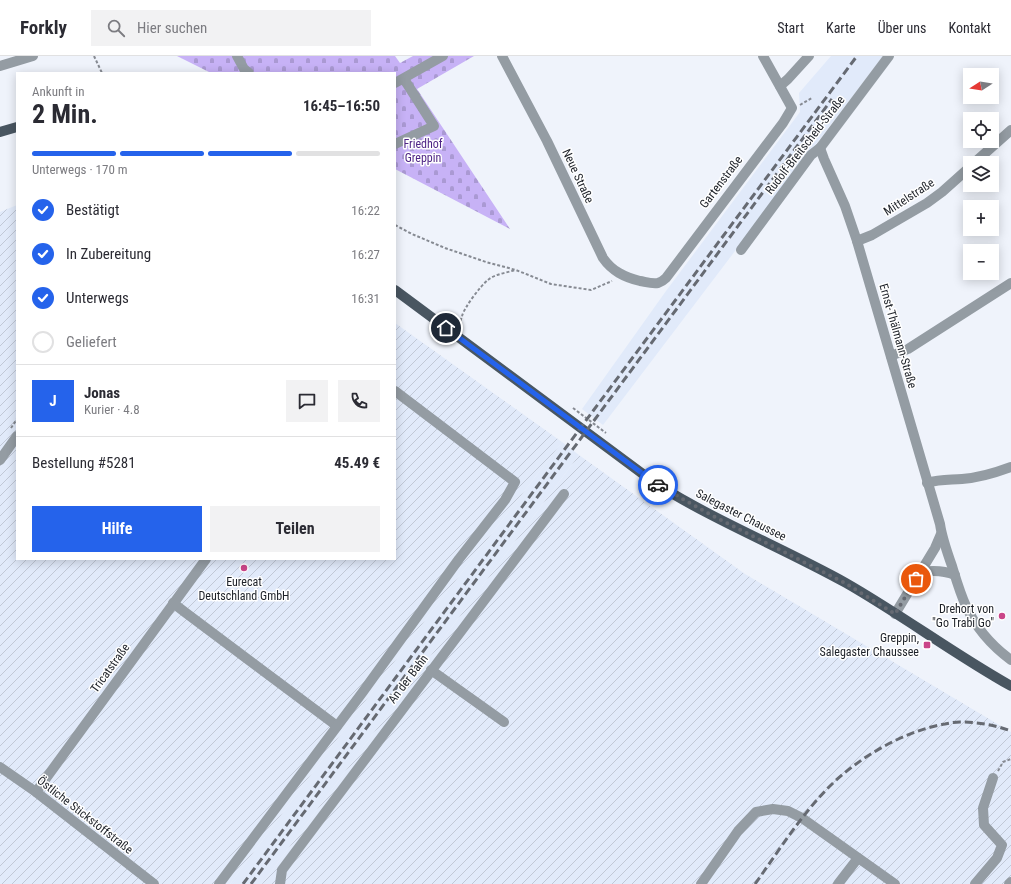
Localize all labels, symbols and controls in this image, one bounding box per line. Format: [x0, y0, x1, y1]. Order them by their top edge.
search box [91, 10, 371, 46]
text: Forkly [20, 16, 67, 39]
icon: search [105, 17, 127, 39]
text: Hier suchen [137, 19, 207, 37]
text: Start [777, 20, 804, 36]
text: Karte [826, 20, 856, 36]
text: Über uns [878, 20, 926, 36]
text: Kontakt [948, 20, 991, 36]
north arrow [963, 68, 999, 104]
map controls [963, 68, 999, 280]
text: Ankunft in [32, 84, 84, 99]
street label: Rudolf-Breitscheid-Straße [762, 93, 848, 197]
text: 16:45–16:50 [303, 97, 380, 115]
text: 2 Min. [32, 99, 98, 129]
button: locate [963, 112, 999, 148]
park label: Friedhof Greppin [403, 137, 443, 165]
street label: Neue Straße [559, 147, 597, 206]
street label: Gartenstraße [697, 153, 745, 211]
button: layers [963, 156, 999, 192]
text: Unterwegs · 170 m [32, 162, 128, 177]
street label: Mittelstraße [881, 175, 937, 218]
icon: check [32, 199, 54, 221]
button: + [963, 200, 999, 236]
text: Bestätigt [66, 201, 119, 219]
text: 16:22 [351, 203, 380, 218]
icon: check [32, 243, 54, 265]
button: − [963, 244, 999, 280]
text: In Zubereitung [66, 245, 151, 263]
text: 16:27 [351, 247, 380, 262]
street label: Ernst-Thälmann-Straße [876, 282, 920, 390]
icon: check [32, 287, 54, 309]
text: Unterwegs [66, 289, 129, 307]
text: 16:31 [351, 291, 380, 306]
pin [429, 311, 463, 345]
icon: home [435, 317, 457, 339]
text: Geliefert [66, 333, 117, 351]
button: chat [286, 380, 328, 422]
button: phone [338, 380, 380, 422]
text: Jonas [84, 384, 120, 402]
text: J [49, 392, 57, 410]
text: Kurier · 4.8 [84, 402, 140, 417]
text: Bestellung #5281 [32, 454, 136, 472]
text: 45.49 € [334, 454, 380, 472]
courier [638, 465, 678, 505]
icon: car [647, 474, 669, 496]
street label: Salegaster Chaussee [694, 486, 789, 544]
button: Hilfe [32, 506, 202, 552]
button: Teilen [210, 506, 380, 552]
pin [899, 562, 933, 596]
marker: Eurecat Deutschland GmbH [239, 563, 249, 573]
icon: bag [905, 568, 927, 590]
place label: Eurecat Deutschland GmbH [198, 575, 290, 603]
place label: Drehort von "Go Trabi Go" [932, 602, 994, 630]
marker: Drehort von "Go Trabi Go" [997, 611, 1007, 621]
place label: Greppin, Salegaster Chaussee [820, 631, 919, 659]
street label: Tricatstraße [88, 640, 133, 695]
marker: Greppin, Salegaster Chaussee [922, 640, 932, 650]
street label: An der Bahn [385, 652, 431, 706]
street label: Östliche Stickstoffstraße [34, 773, 137, 857]

